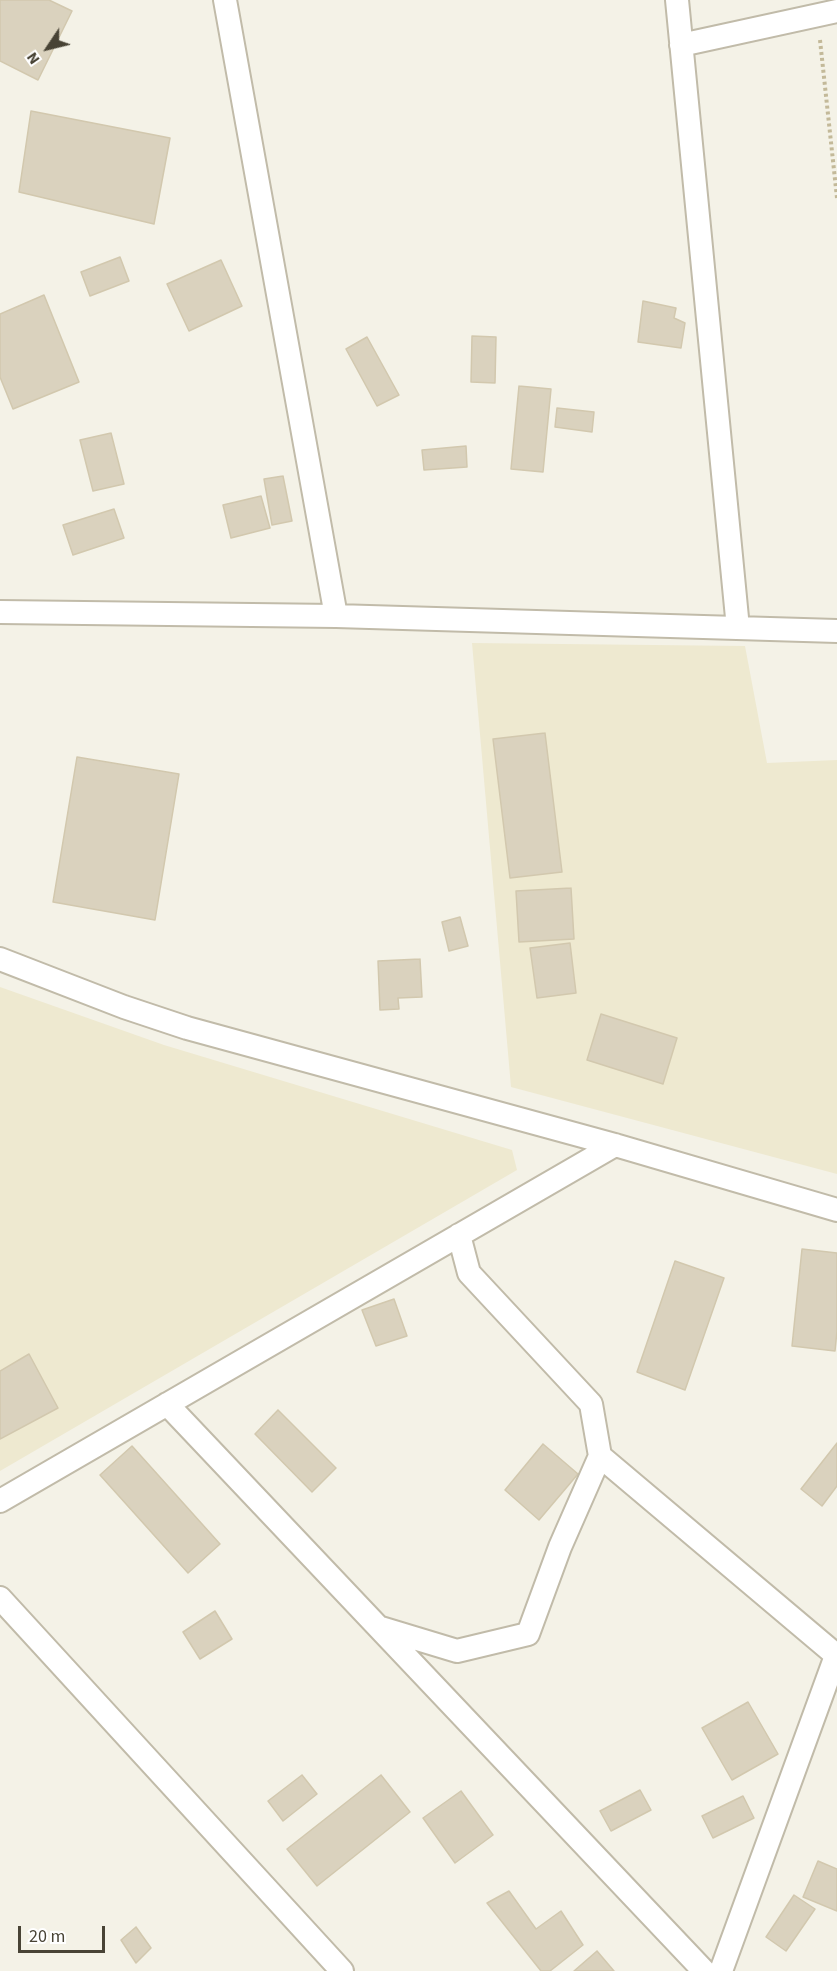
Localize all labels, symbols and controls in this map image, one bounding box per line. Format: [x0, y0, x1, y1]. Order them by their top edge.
north arrow [18, 18, 78, 78]
text: N [21, 48, 45, 69]
scale bar [21, 1914, 108, 1952]
text: 20 m [29, 1924, 65, 1949]

